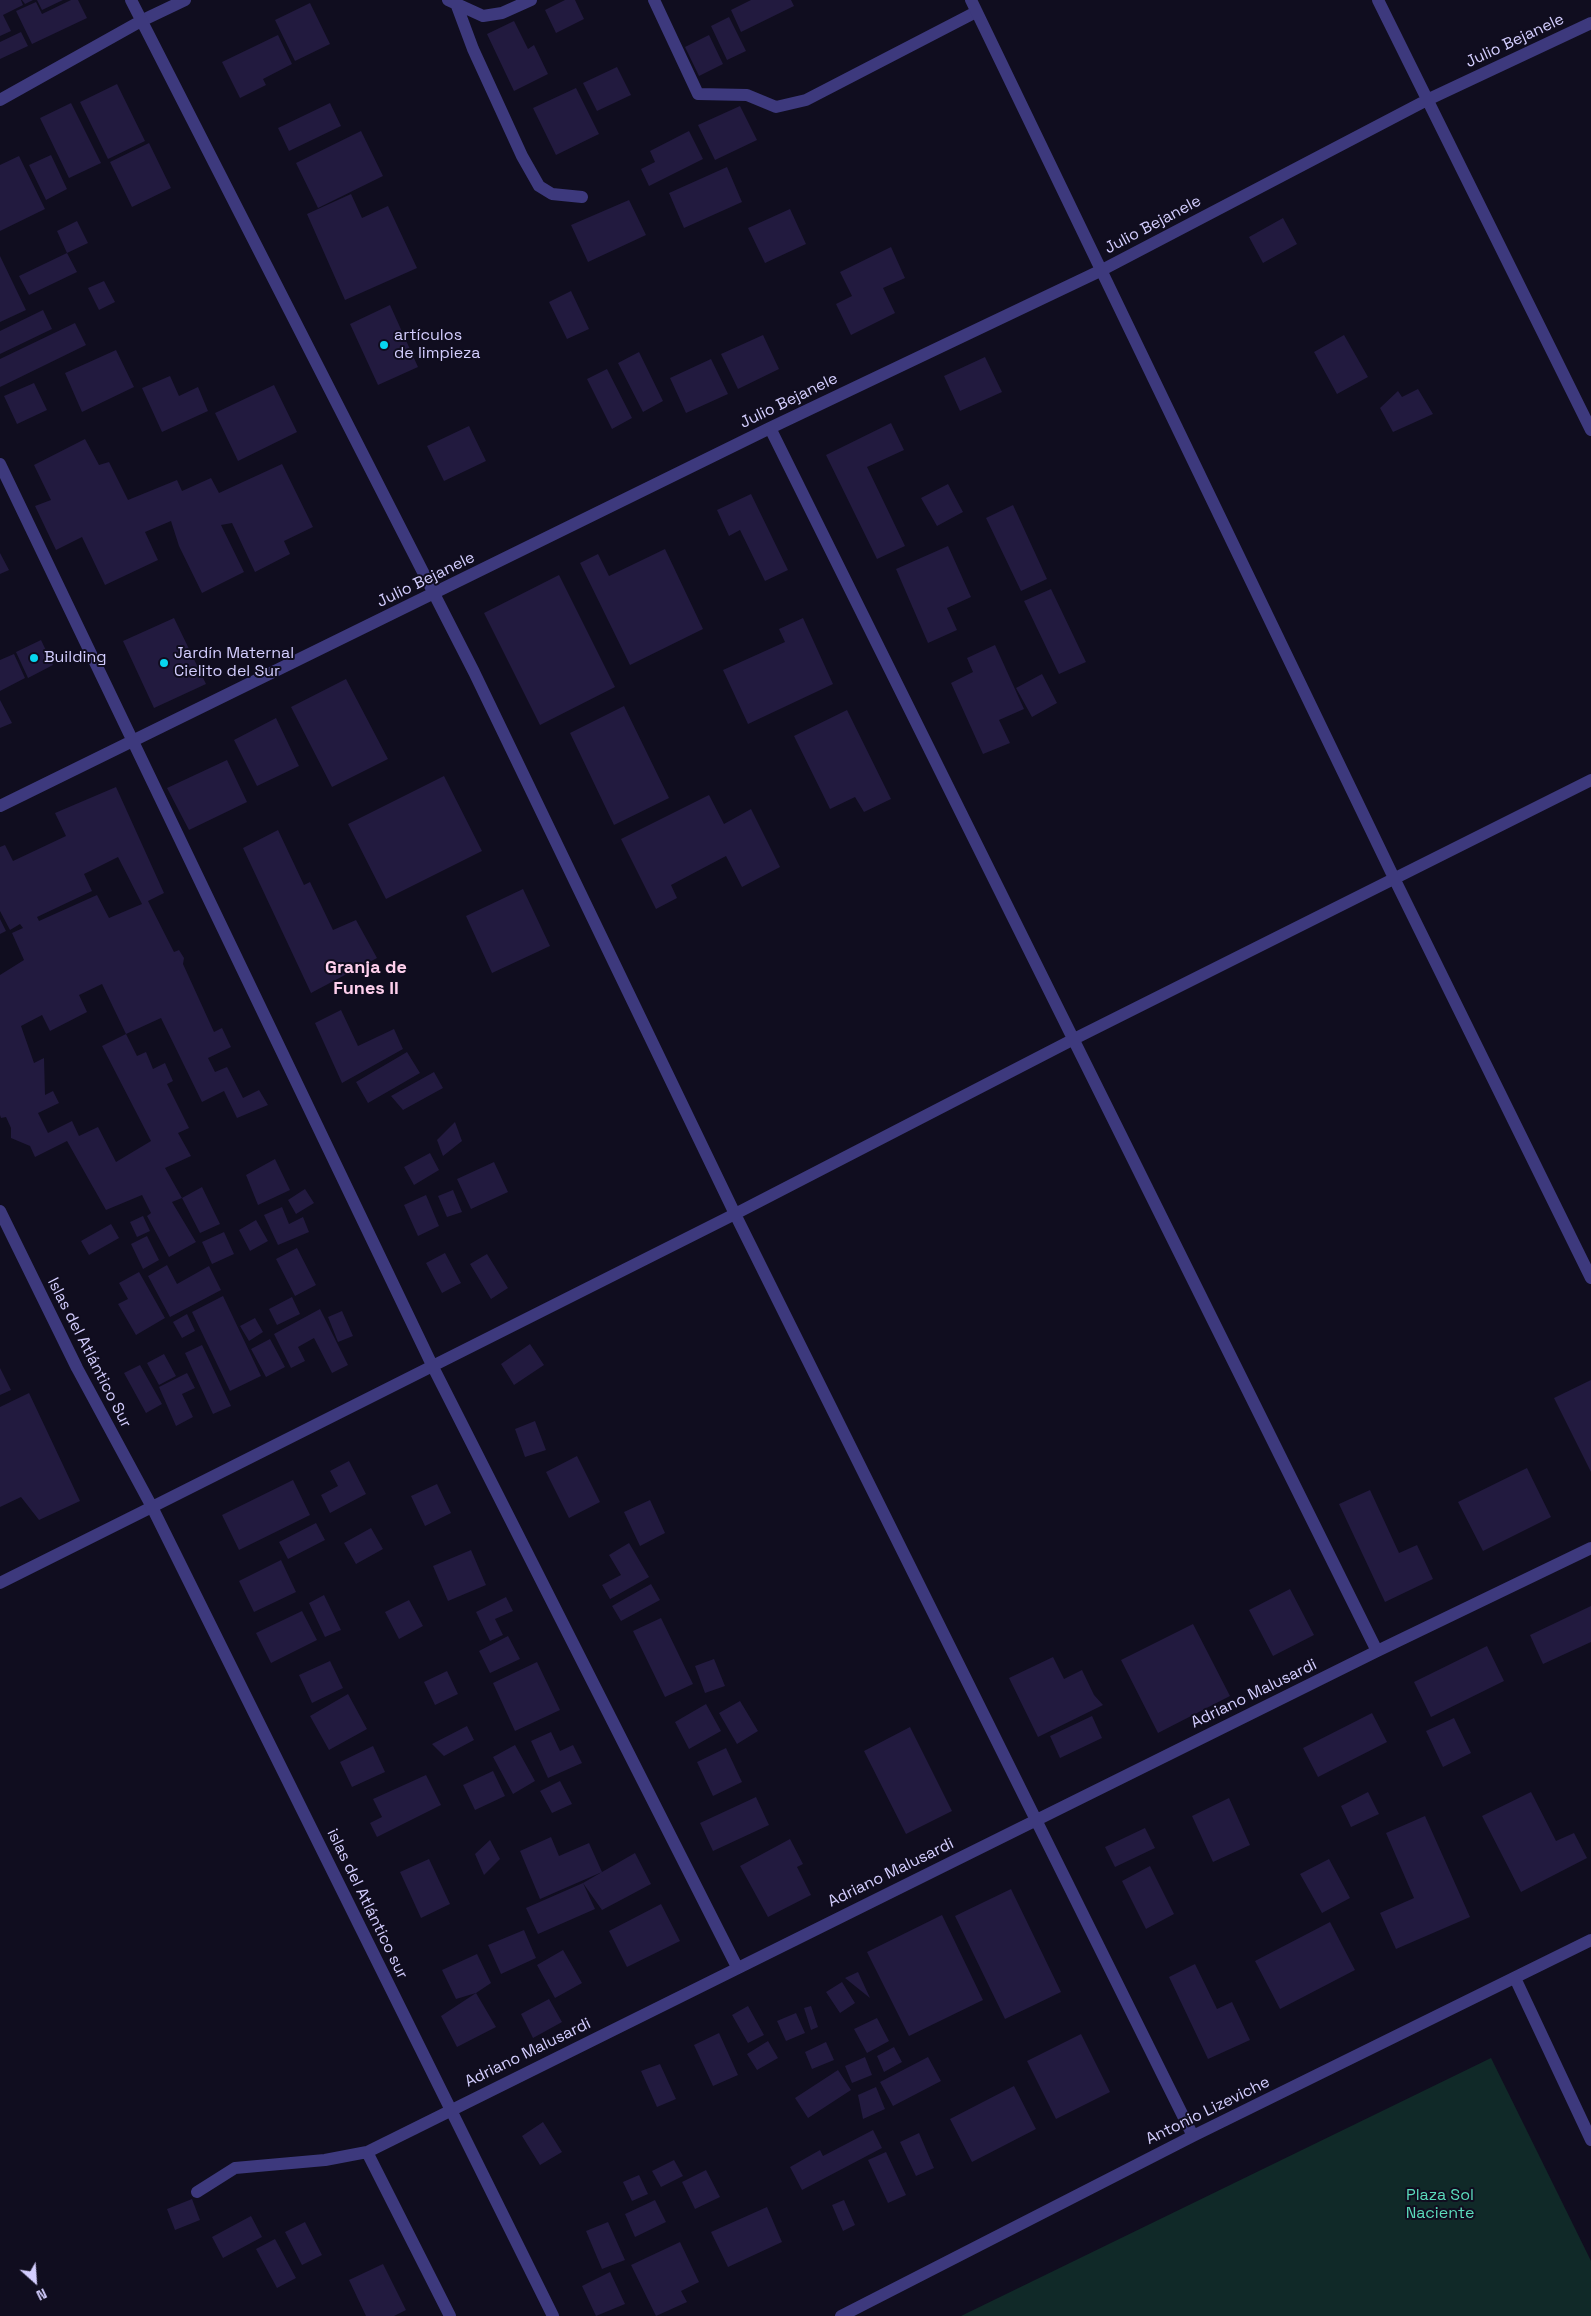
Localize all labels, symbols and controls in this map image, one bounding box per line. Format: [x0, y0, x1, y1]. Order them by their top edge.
street label: Julio Bejanele [1463, 10, 1567, 72]
street label: Julio Bejanele [1101, 192, 1205, 258]
place label: artículos de limpieza [394, 326, 480, 364]
marker: artículos de limpieza [378, 339, 390, 351]
street label: Julio Bejanele [737, 369, 841, 433]
street label: Julio Bejanele [374, 548, 478, 612]
place label: Jardín Maternal Cielito del Sur [174, 644, 294, 682]
place label: Building [44, 648, 107, 668]
marker: Building [28, 652, 40, 664]
marker: Jardín Maternal Cielito del Sur [158, 657, 170, 669]
district label: Granja de Funes II [325, 957, 407, 1000]
street label: Islas del Atlántico Sur [43, 1275, 135, 1431]
street label: Adriano Malusardi [1188, 1655, 1320, 1733]
street label: islas del Atlántico sur [322, 1826, 412, 1982]
street label: Adriano Malusardi [825, 1834, 957, 1912]
street label: Adriano Malusardi [462, 2014, 594, 2092]
street label: Antonio Lizeviche [1143, 2073, 1273, 2149]
park label: Plaza Sol Naciente [1406, 2186, 1474, 2224]
north arrow [10, 2256, 60, 2306]
text: N [33, 2284, 50, 2305]

